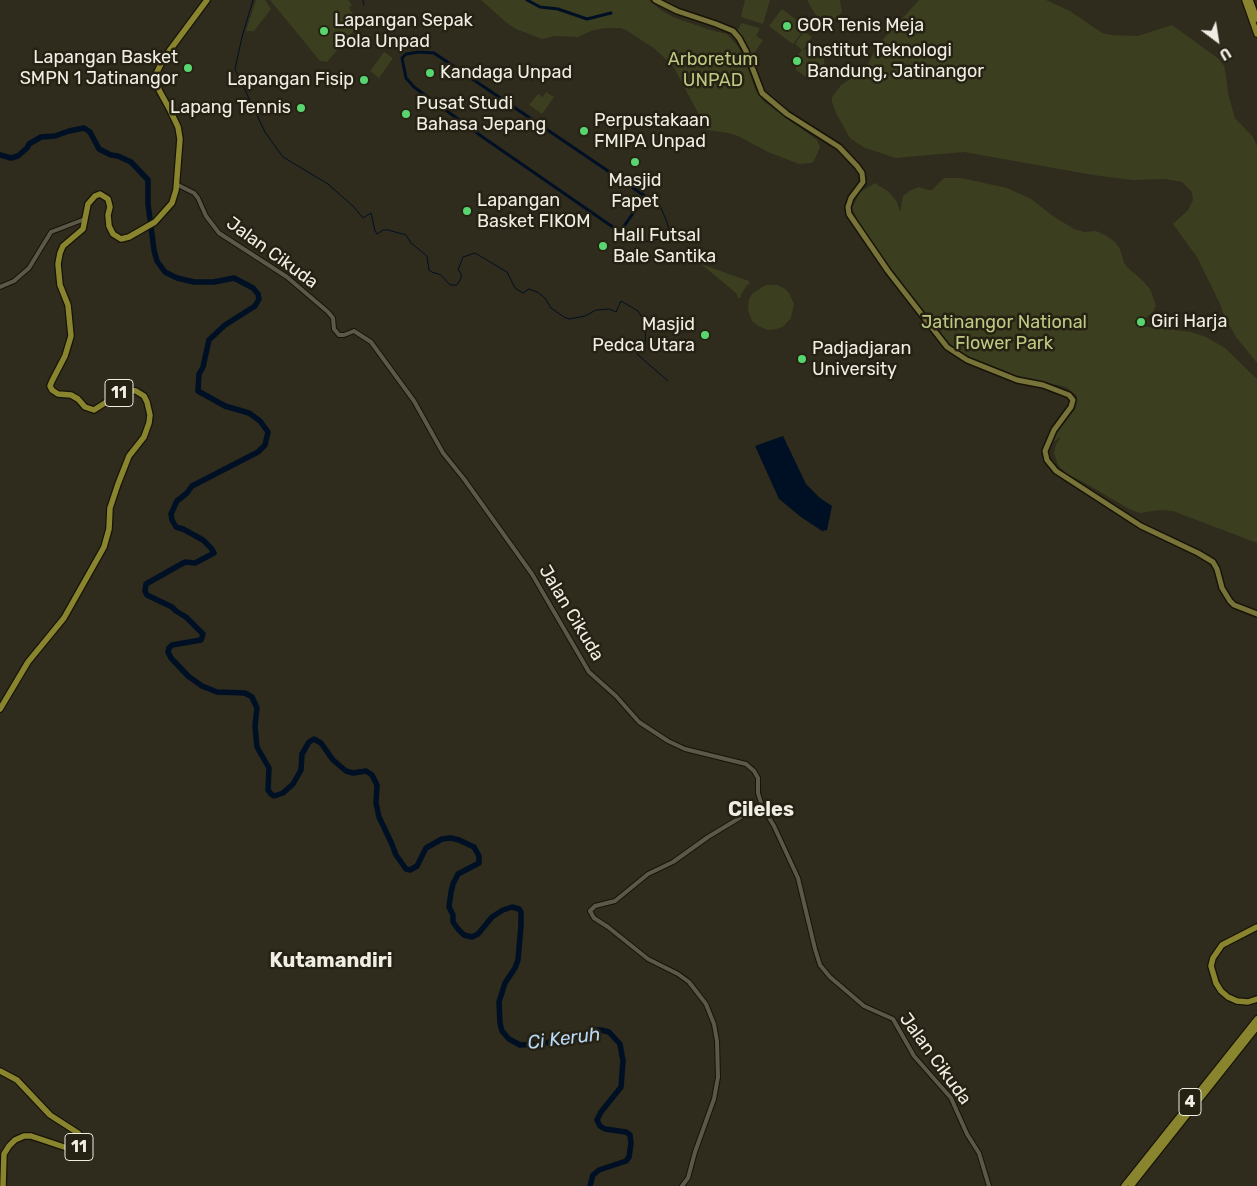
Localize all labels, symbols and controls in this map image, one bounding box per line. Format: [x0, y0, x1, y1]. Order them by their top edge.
place label: Lapangan Sepak Bola Unpad [334, 10, 473, 52]
place label: GOR Tenis Meja [797, 15, 924, 37]
north arrow [1192, 15, 1242, 65]
marker: GOR Tenis Meja [781, 20, 793, 32]
marker: Lapangan Sepak Bola Unpad [318, 25, 330, 37]
place label: Institut Teknologi Bandung, Jatinangor [807, 40, 984, 82]
text: U [1216, 43, 1234, 63]
place label: Lapangan Basket SMPN 1 Jatinangor [20, 47, 178, 90]
park label: Arboretum UNPAD [668, 49, 758, 92]
marker: Institut Teknologi Bandung, Jatinangor [791, 55, 803, 67]
marker: Lapangan Basket SMPN 1 Jatinangor [182, 62, 194, 74]
place label: Kandaga Unpad [440, 62, 572, 84]
marker: Kandaga Unpad [424, 67, 436, 79]
place label: Lapangan Fisip [227, 69, 354, 91]
marker: Lapangan Fisip [358, 74, 370, 86]
place label: Pusat Studi Bahasa Jepang [416, 93, 546, 136]
place label: Lapang Tennis [170, 97, 291, 119]
marker: Lapang Tennis [295, 102, 307, 114]
marker: Pusat Studi Bahasa Jepang [400, 108, 412, 120]
place label: Perpustakaan FMIPA Unpad [594, 110, 710, 152]
marker: Perpustakaan FMIPA Unpad [578, 125, 590, 137]
marker: Masjid Fapet [629, 156, 641, 168]
place label: Masjid Fapet [608, 170, 662, 212]
place label: Lapangan Basket FIKOM [477, 190, 591, 232]
marker: Lapangan Basket FIKOM [461, 205, 473, 217]
street label: Jalan Cikuda [222, 213, 322, 293]
place label: Hall Futsal Bale Santika [613, 225, 716, 268]
marker: Hall Futsal Bale Santika [597, 240, 609, 252]
place label: Giri Harja [1151, 311, 1227, 333]
park label: Jatinangor National Flower Park [921, 312, 1087, 354]
place label: Masjid Pedca Utara [592, 314, 695, 356]
marker: Giri Harja [1135, 316, 1147, 328]
marker: Masjid Pedca Utara [699, 329, 711, 341]
place label: Padjadjaran University [812, 338, 911, 380]
marker: Padjadjaran University [796, 353, 808, 365]
road number: 11 [105, 379, 133, 406]
street label: Jalan Cikuda [534, 561, 608, 665]
district label: Cileles [728, 798, 794, 822]
district label: Kutamandiri [270, 949, 392, 973]
street label: Jalan Cikuda [895, 1009, 975, 1109]
water label: Ci Keruh [526, 1023, 602, 1055]
road number: 4 [1179, 1088, 1201, 1116]
road number: 11 [65, 1134, 93, 1160]

